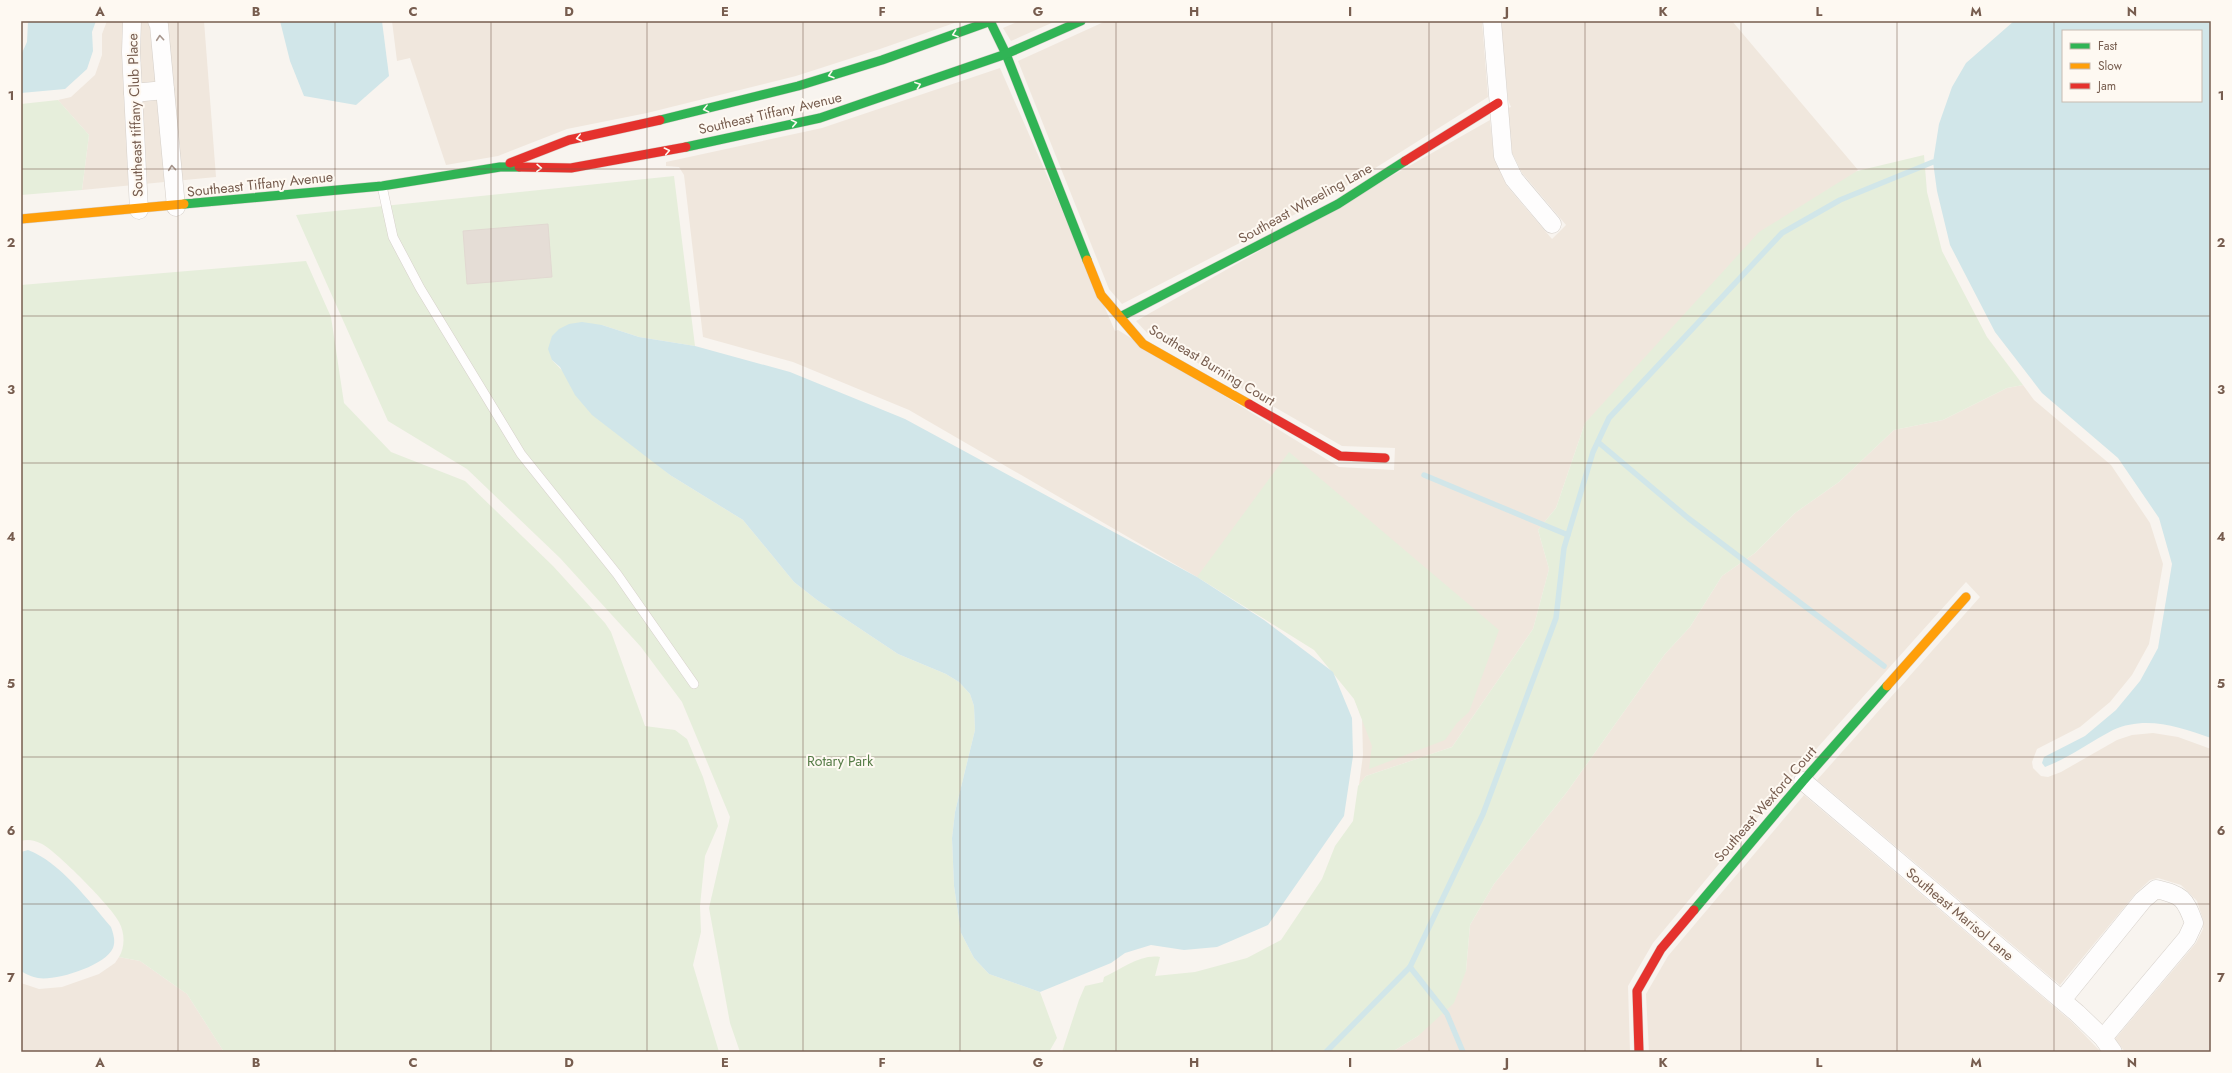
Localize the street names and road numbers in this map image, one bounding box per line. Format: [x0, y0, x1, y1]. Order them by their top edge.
street label: Southeast tiffany Club Place [122, 33, 148, 197]
street label: Southeast Tiffany Avenue [696, 87, 844, 139]
street label: Southeast Wheeling Lane [1234, 158, 1376, 248]
street label: Southeast Tiffany Avenue [186, 166, 334, 202]
street label: Southeast Burning Court [1145, 319, 1279, 411]
street label: Southeast Wexford Court [1709, 741, 1821, 866]
street label: Southeast Marisol Lane [1902, 863, 2018, 965]

